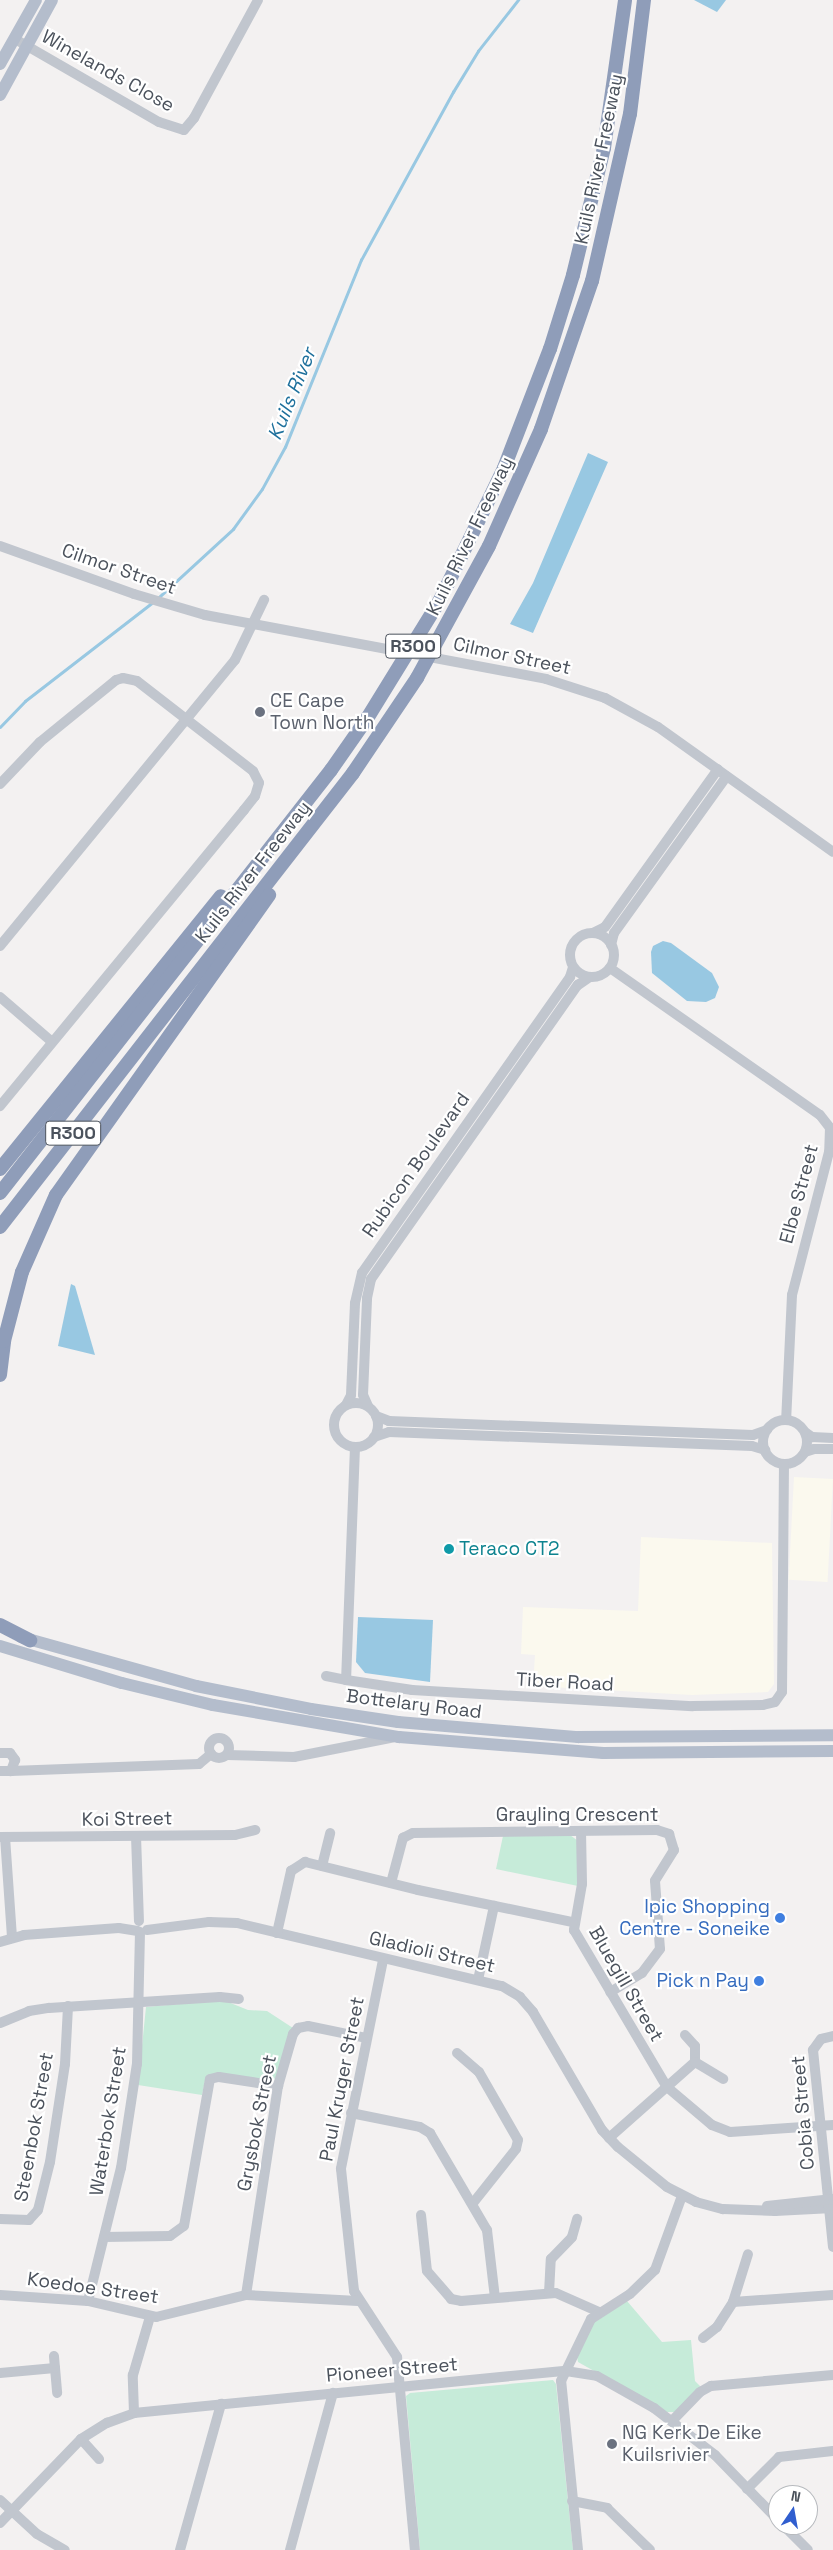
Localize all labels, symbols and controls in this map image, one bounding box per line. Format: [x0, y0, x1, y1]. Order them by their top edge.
street label: Winelands Close [38, 25, 178, 117]
street label: Kuils River Freeway [570, 72, 628, 246]
water label: Kuils River [263, 345, 321, 443]
street label: Kuils River Freeway [422, 453, 518, 619]
street label: Cilmor Street [59, 539, 179, 599]
road number: R300 [384, 630, 442, 661]
street label: Cilmor Street [451, 632, 573, 680]
place label: CE Cape Town North [270, 690, 374, 734]
marker: CE Cape Town North [254, 706, 266, 718]
street label: Kuils River Freeway [191, 797, 315, 947]
street label: Rubicon Boulevard [357, 1088, 475, 1242]
road number: R300 [44, 1118, 102, 1148]
street label: Elbe Street [775, 1142, 823, 1246]
place label: Teraco CT2 [459, 1538, 560, 1560]
marker: Teraco CT2 [443, 1543, 455, 1555]
street label: Tiber Road [516, 1668, 614, 1696]
street label: Bottelary Road [345, 1684, 483, 1724]
street label: Grayling Crescent [496, 1804, 658, 1826]
street label: Koi Street [82, 1807, 172, 1831]
place label: Ipic Shopping Centre - Soneike [618, 1896, 770, 1940]
marker: Ipic Shopping Centre - Soneike [774, 1912, 786, 1924]
street label: Bluegill Street [584, 1922, 668, 2046]
street label: Gladioli Street [367, 1926, 497, 1978]
place label: Pick n Pay [656, 1970, 749, 1992]
marker: Pick n Pay [753, 1975, 765, 1987]
street label: Paul Kruger Street [315, 1995, 369, 2163]
street label: Waterbok Street [85, 2045, 131, 2197]
street label: Steenbok Street [10, 2050, 58, 2204]
street label: Grysbok Street [233, 2053, 281, 2193]
street label: Cobia Street [787, 2055, 819, 2171]
street label: Koedoe Street [26, 2267, 160, 2309]
street label: Pioneer Street [325, 2353, 459, 2387]
place label: NG Kerk De Eike Kuilsrivier [622, 2422, 762, 2466]
marker: NG Kerk De Eike Kuilsrivier [606, 2438, 618, 2450]
north arrow [768, 2485, 818, 2535]
text: N [789, 2487, 802, 2506]

